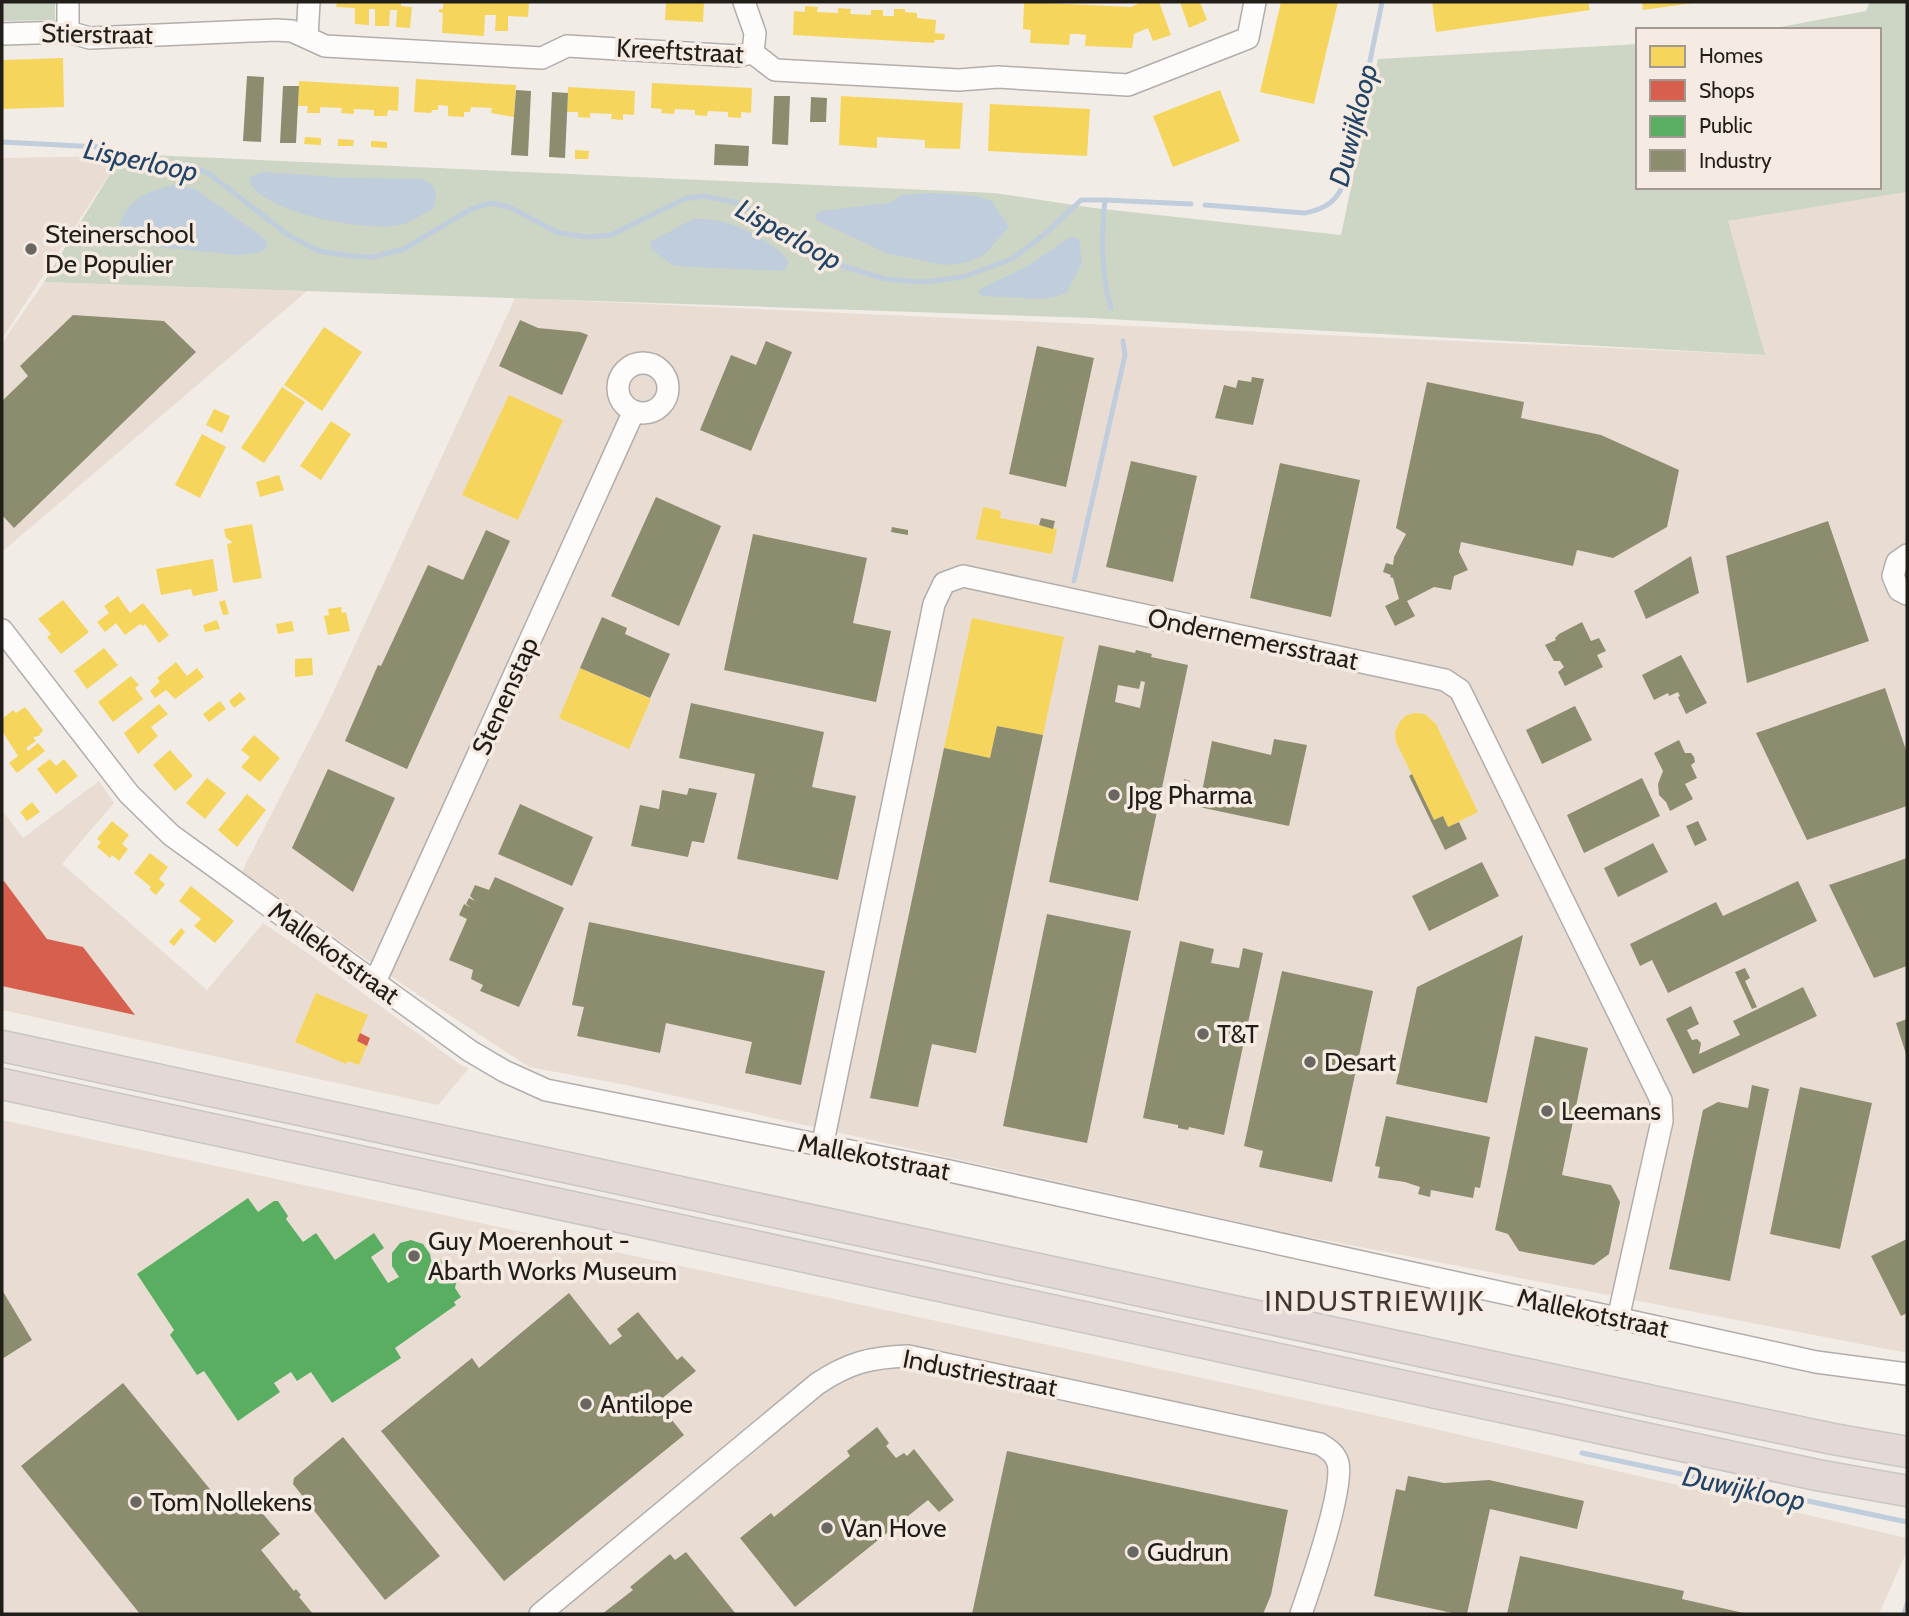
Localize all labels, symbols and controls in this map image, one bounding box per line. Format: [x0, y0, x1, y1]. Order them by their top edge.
street label: Stierstraat [41, 17, 153, 51]
legend [1636, 28, 1881, 189]
street label: Kreeftstraat [615, 32, 745, 70]
text: Homes [1699, 43, 1763, 68]
water label: Duwijkloop [1321, 60, 1385, 190]
text: Shops [1699, 78, 1755, 103]
text: Public [1699, 113, 1753, 138]
water label: Lisperloop [81, 131, 201, 189]
text: Industry [1699, 148, 1772, 173]
water label: Lisperloop [730, 191, 848, 277]
place label: Steinerschool De Populier [45, 218, 195, 280]
marker: Steinerschool De Populier [23, 241, 39, 257]
street label: Ondernemersstraat [1145, 601, 1361, 677]
street label: Stenenstap [465, 632, 545, 760]
place label: Jpg Pharma [1127, 779, 1253, 811]
marker: Jpg Pharma [1106, 787, 1122, 803]
street label: Mallekotstraat [262, 895, 406, 1011]
place label: T&T [1217, 1018, 1259, 1050]
marker: T&T [1195, 1026, 1211, 1042]
place label: Desart [1324, 1046, 1397, 1078]
marker: Desart [1302, 1054, 1318, 1070]
place label: Leemans [1561, 1095, 1661, 1127]
marker: Leemans [1539, 1103, 1555, 1119]
street label: Mallekotstraat [795, 1127, 953, 1187]
place label: Guy Moerenhout - Abarth Works Museum [428, 1225, 677, 1287]
marker: Guy Moerenhout - Abarth Works Museum [406, 1248, 422, 1264]
street label: Mallekotstraat [1514, 1281, 1672, 1345]
district label: INDUSTRIEWIJK [1265, 1284, 1485, 1318]
street label: Industriestraat [900, 1342, 1060, 1404]
place label: Antilope [600, 1388, 693, 1420]
marker: Antilope [578, 1396, 594, 1412]
water label: Duwijkloop [1679, 1458, 1809, 1518]
place label: Tom Nollekens [150, 1486, 312, 1518]
marker: Tom Nollekens [128, 1494, 144, 1510]
place label: Van Hove [841, 1512, 947, 1544]
marker: Van Hove [819, 1520, 835, 1536]
place label: Gudrun [1147, 1536, 1229, 1568]
marker: Gudrun [1125, 1544, 1141, 1560]

